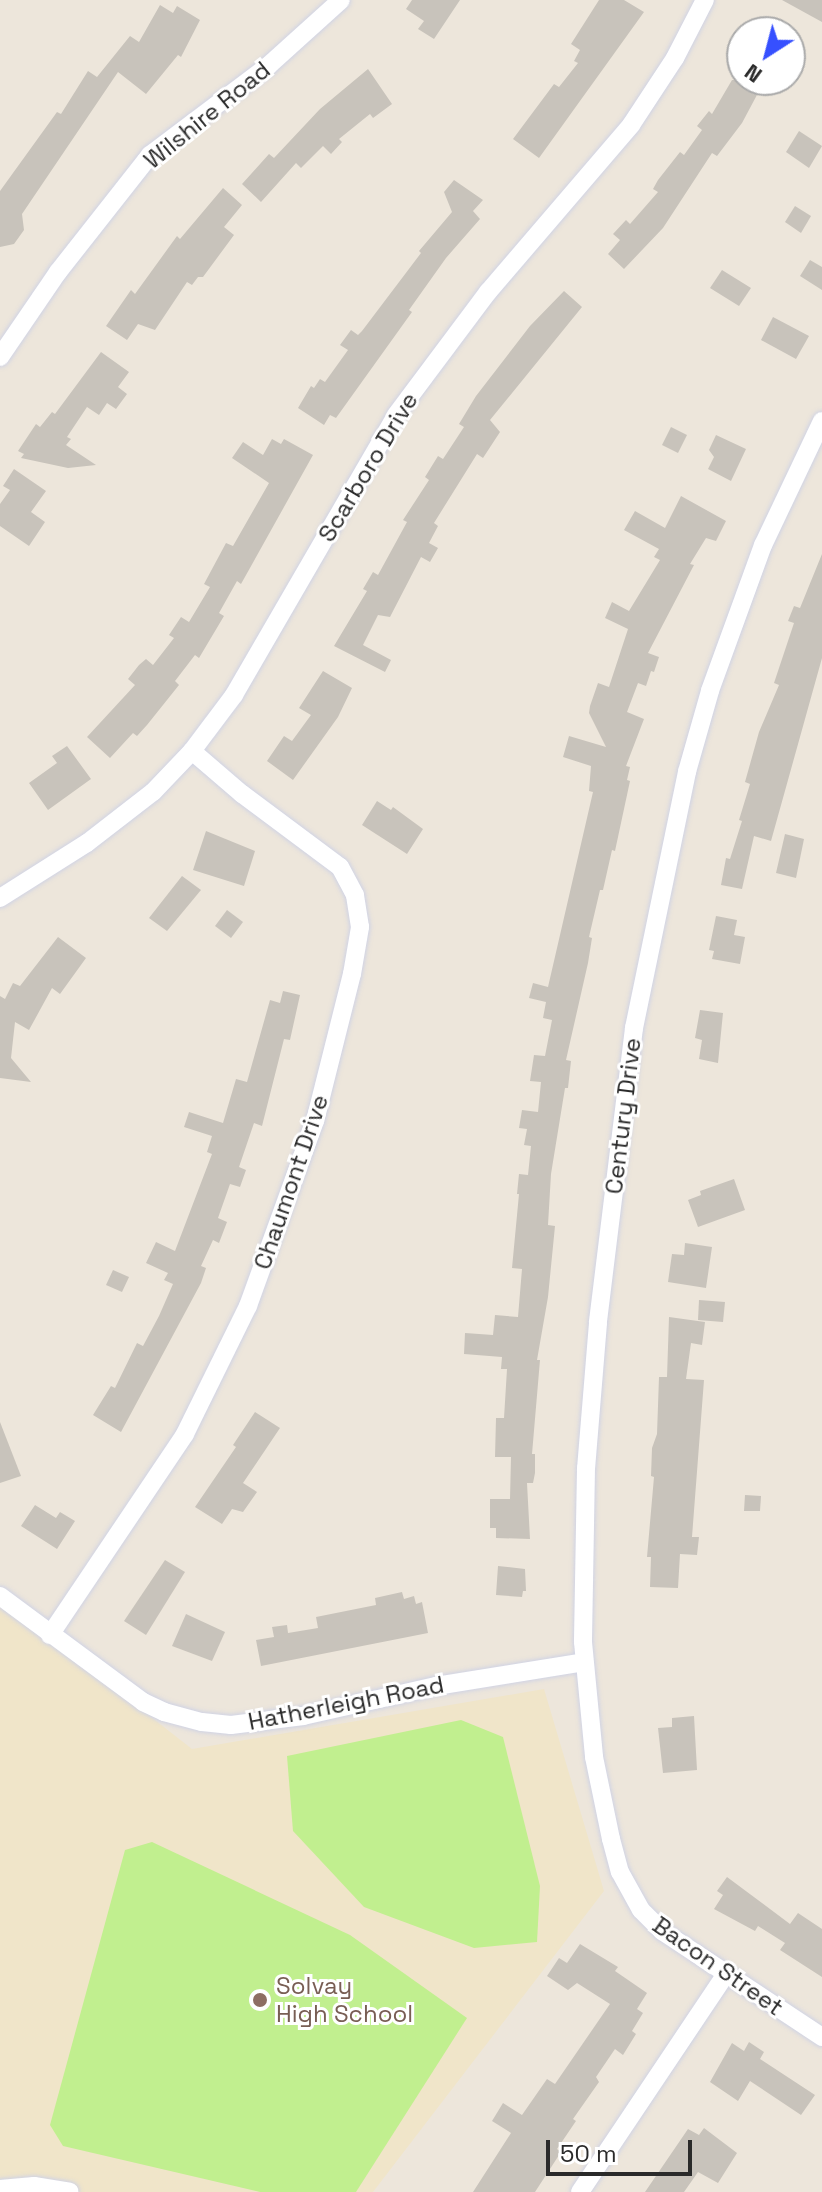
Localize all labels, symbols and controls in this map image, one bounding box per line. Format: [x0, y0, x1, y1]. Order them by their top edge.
north arrow [726, 16, 806, 96]
street label: Wilshire Road [138, 55, 276, 175]
text: N [739, 58, 767, 89]
street label: Scarboro Drive [312, 387, 424, 547]
street label: Century Drive [599, 1036, 647, 1196]
street label: Chaumont Drive [248, 1091, 334, 1273]
street label: Hatherleigh Road [246, 1670, 446, 1736]
street label: Bacon Street [647, 1910, 789, 2022]
place label: Solvay High School [276, 1972, 413, 2028]
marker: Solvay High School [251, 1991, 269, 2009]
scale bar [550, 2124, 696, 2174]
text: 50 m [560, 2138, 617, 2169]

